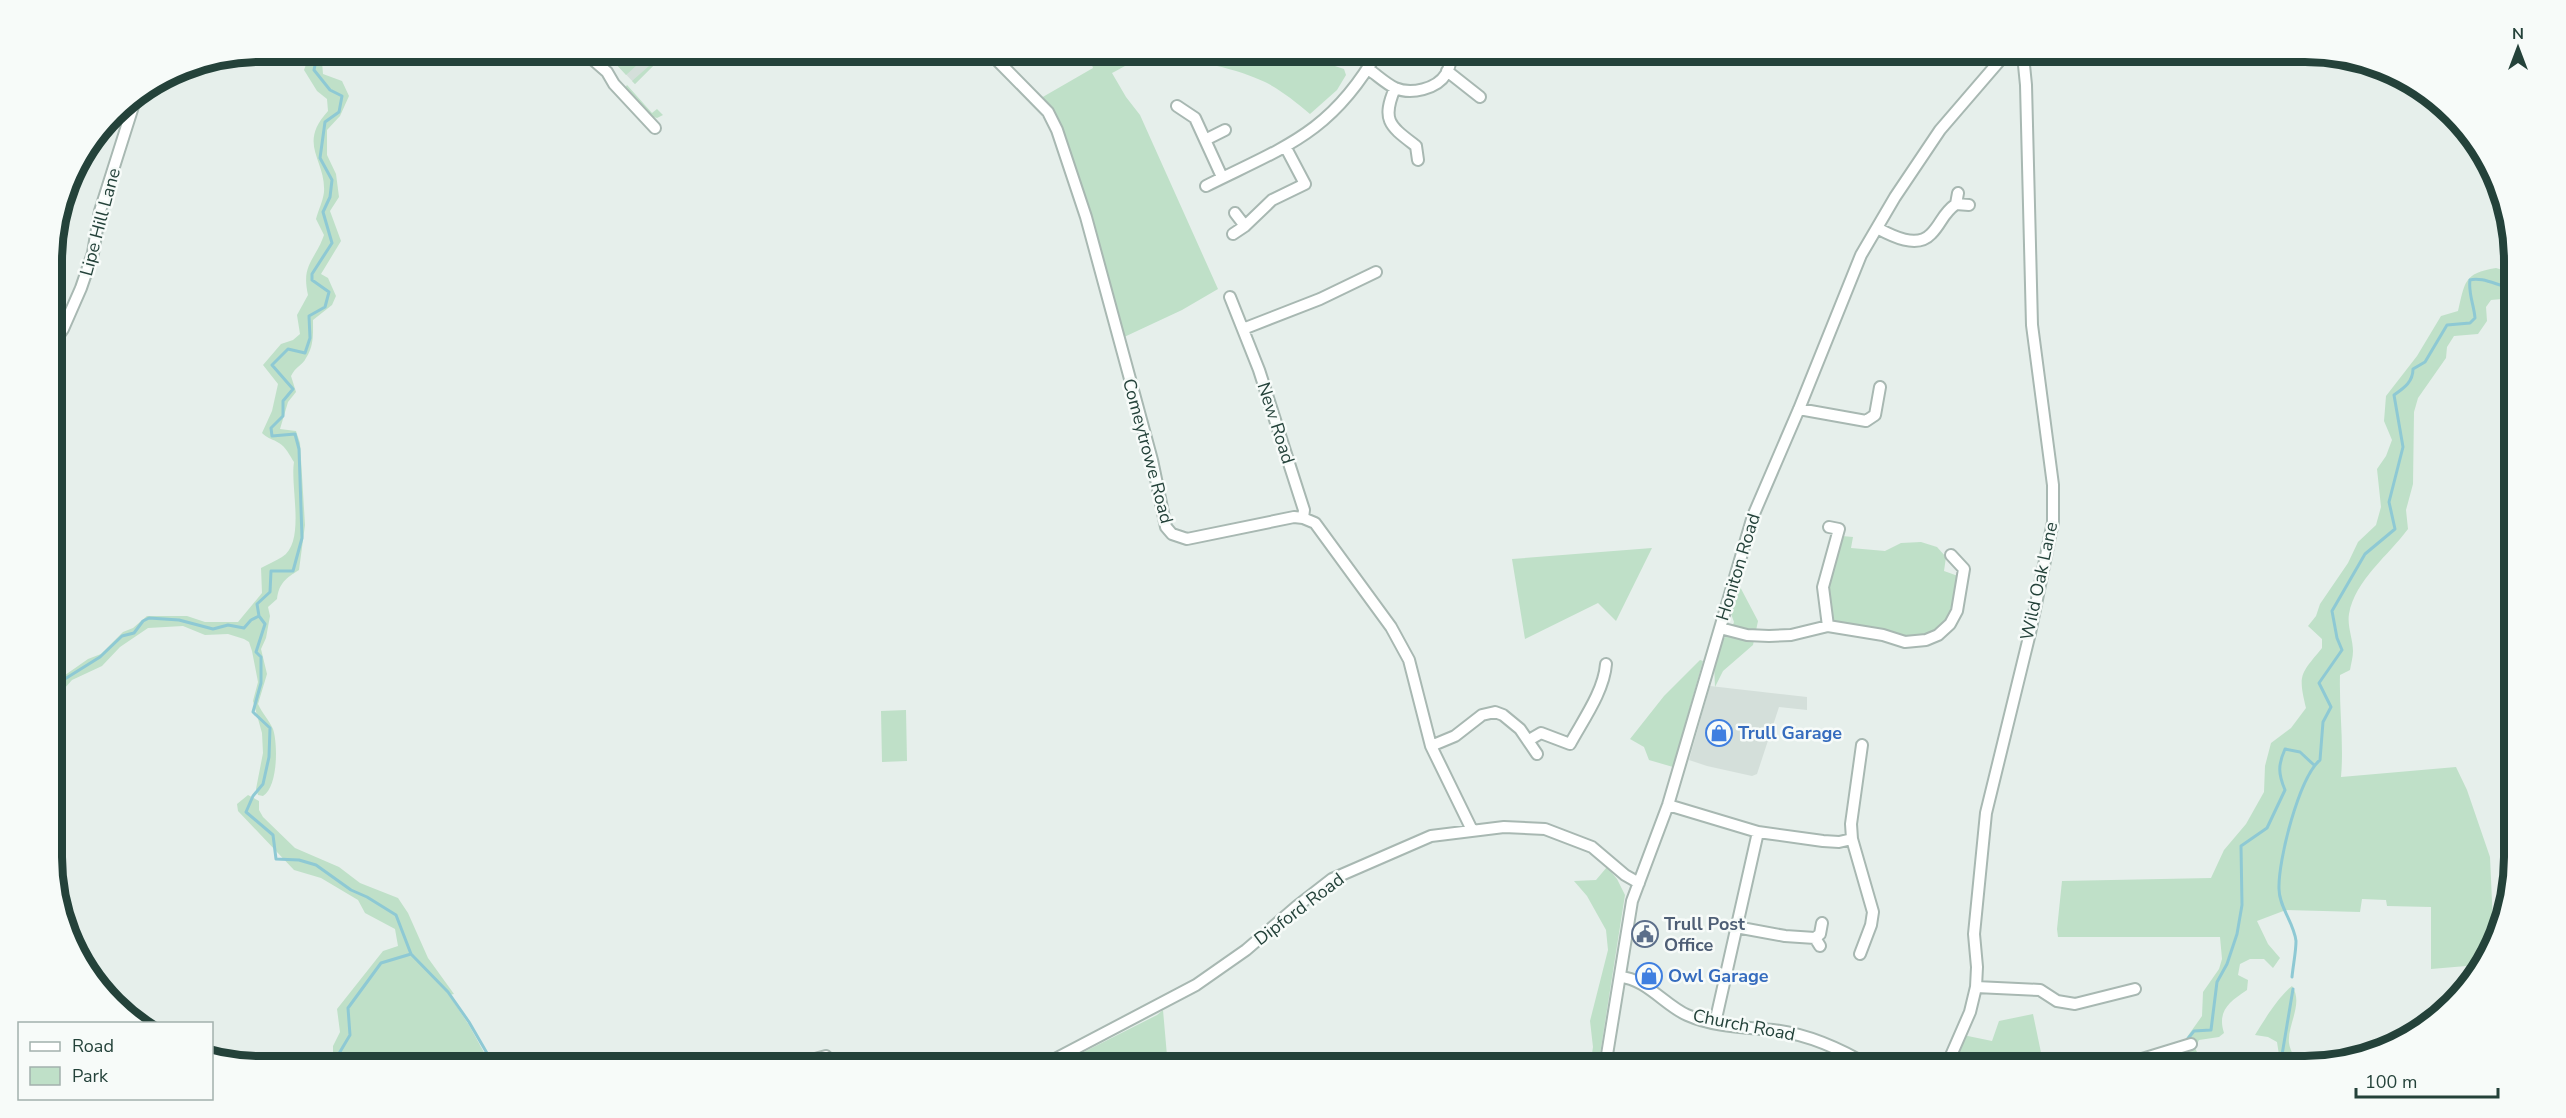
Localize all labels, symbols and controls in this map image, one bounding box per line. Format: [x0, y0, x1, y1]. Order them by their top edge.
north arrow [2488, 18, 2548, 78]
text: N [2512, 23, 2524, 45]
street label: Lipe Hill Lane [74, 165, 126, 279]
street label: Comeytrowe Road [1117, 376, 1179, 526]
street label: New Road [1252, 379, 1300, 467]
street label: Honiton Road [1710, 510, 1766, 624]
street label: Wild Oak Lane [2015, 520, 2063, 642]
shop icon: Trull Garage [1704, 718, 1734, 748]
place label: Trull Garage [1738, 721, 1842, 745]
street label: Dipford Road [1249, 867, 1349, 951]
place label: Trull Post Office [1664, 912, 1745, 957]
public building icon: Trull Post Office [1630, 919, 1660, 949]
shop icon: Owl Garage [1634, 961, 1664, 991]
place label: Owl Garage [1668, 964, 1769, 988]
street label: Church Road [1691, 1003, 1797, 1047]
legend [18, 1022, 213, 1100]
text: Road [72, 1034, 114, 1058]
scale bar [2356, 1061, 2498, 1099]
text: Park [72, 1064, 109, 1088]
text: 100 m [2365, 1070, 2417, 1094]

